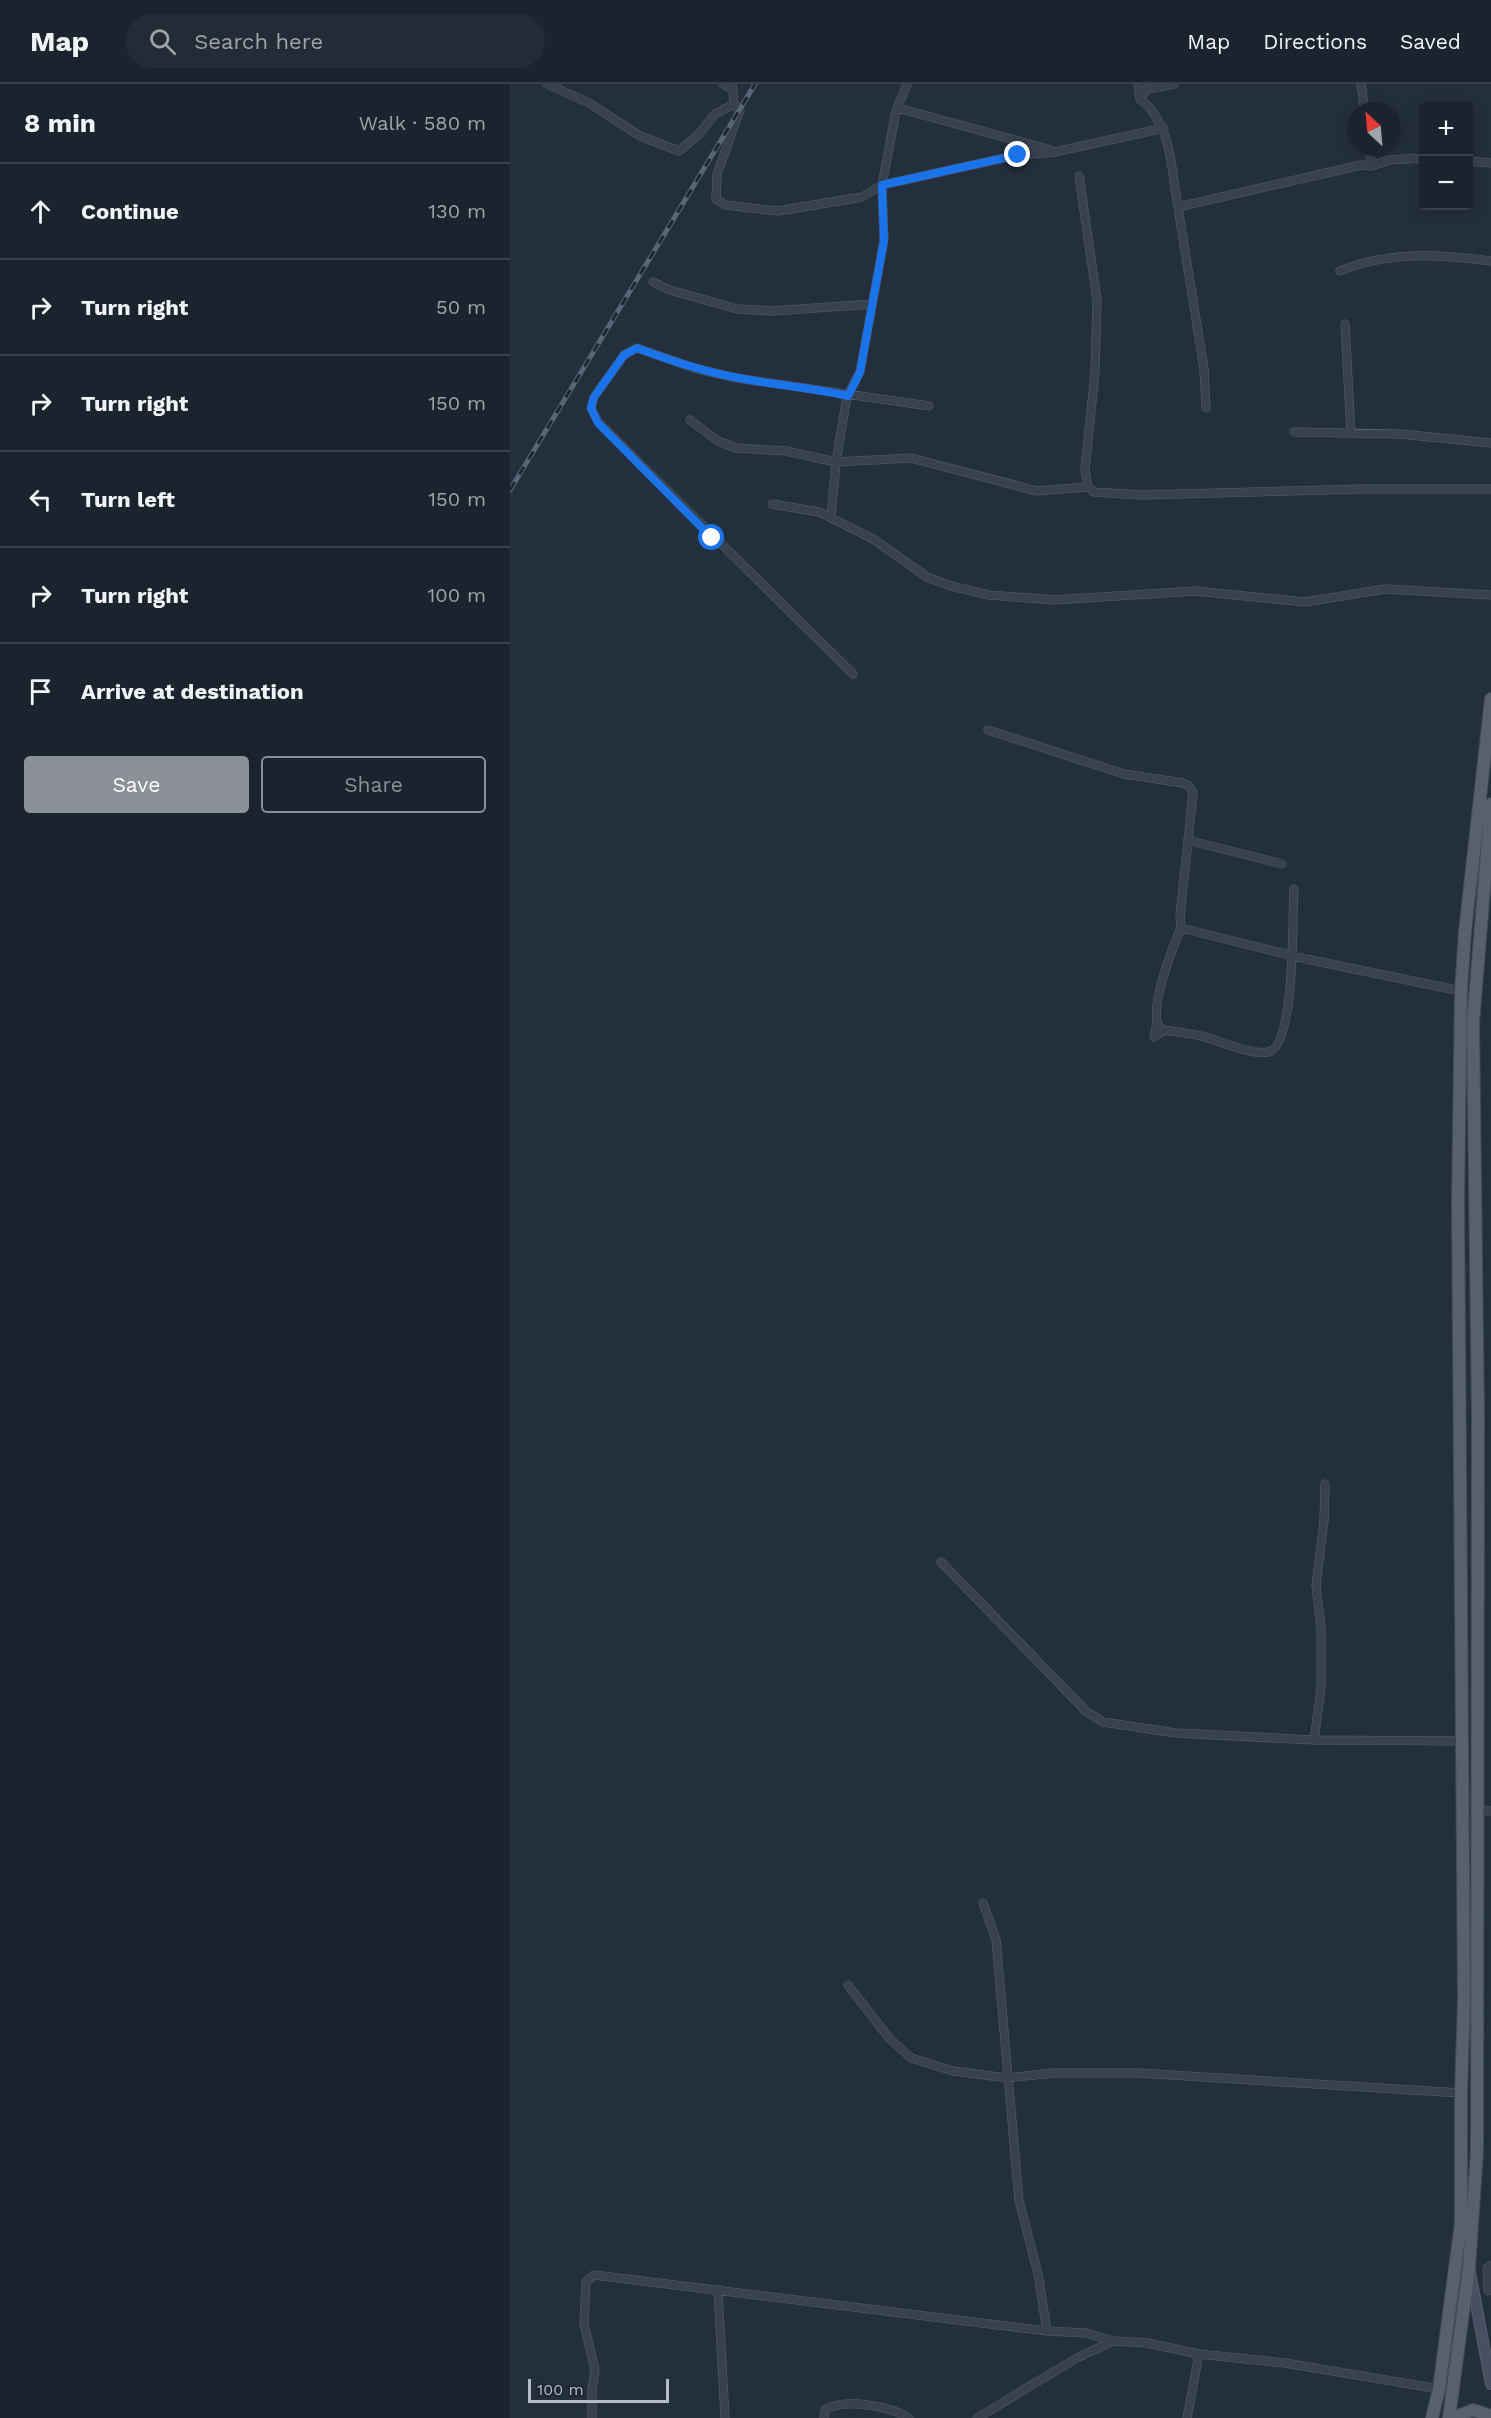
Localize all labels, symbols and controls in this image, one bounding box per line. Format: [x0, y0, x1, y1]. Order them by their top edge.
search box [125, 14, 545, 68]
text: Map [30, 25, 89, 58]
icon: search [146, 25, 179, 58]
text: Search here [194, 29, 323, 54]
text: Map [1187, 29, 1230, 54]
text: Directions [1263, 29, 1367, 54]
text: Saved [1400, 29, 1461, 54]
north arrow [1347, 102, 1401, 156]
map controls [1419, 102, 1473, 210]
button: + [1419, 102, 1473, 156]
text: 8 min [24, 108, 96, 138]
text: Walk · 580 m [359, 111, 486, 135]
route end [1004, 141, 1030, 167]
button: − [1419, 156, 1473, 210]
icon: ahead [24, 195, 57, 228]
text: Continue [81, 199, 179, 224]
text: 130 m [428, 199, 486, 223]
icon: right [24, 291, 57, 324]
text: Turn right [81, 295, 188, 320]
text: 50 m [436, 295, 486, 319]
icon: right [24, 387, 57, 420]
text: Turn right [81, 391, 188, 416]
text: 150 m [428, 391, 486, 415]
icon: left [24, 483, 57, 516]
text: Turn left [81, 487, 175, 512]
text: 150 m [428, 487, 486, 511]
route start [698, 524, 724, 550]
icon: right [24, 579, 57, 612]
text: Turn right [81, 583, 188, 608]
text: 100 m [427, 583, 486, 607]
icon: arrive [24, 675, 57, 708]
text: Arrive at destination [81, 679, 304, 704]
button: Save [24, 756, 249, 813]
button: Share [261, 756, 486, 813]
scale bar [528, 2376, 669, 2404]
text: 100 m [537, 2380, 584, 2399]

